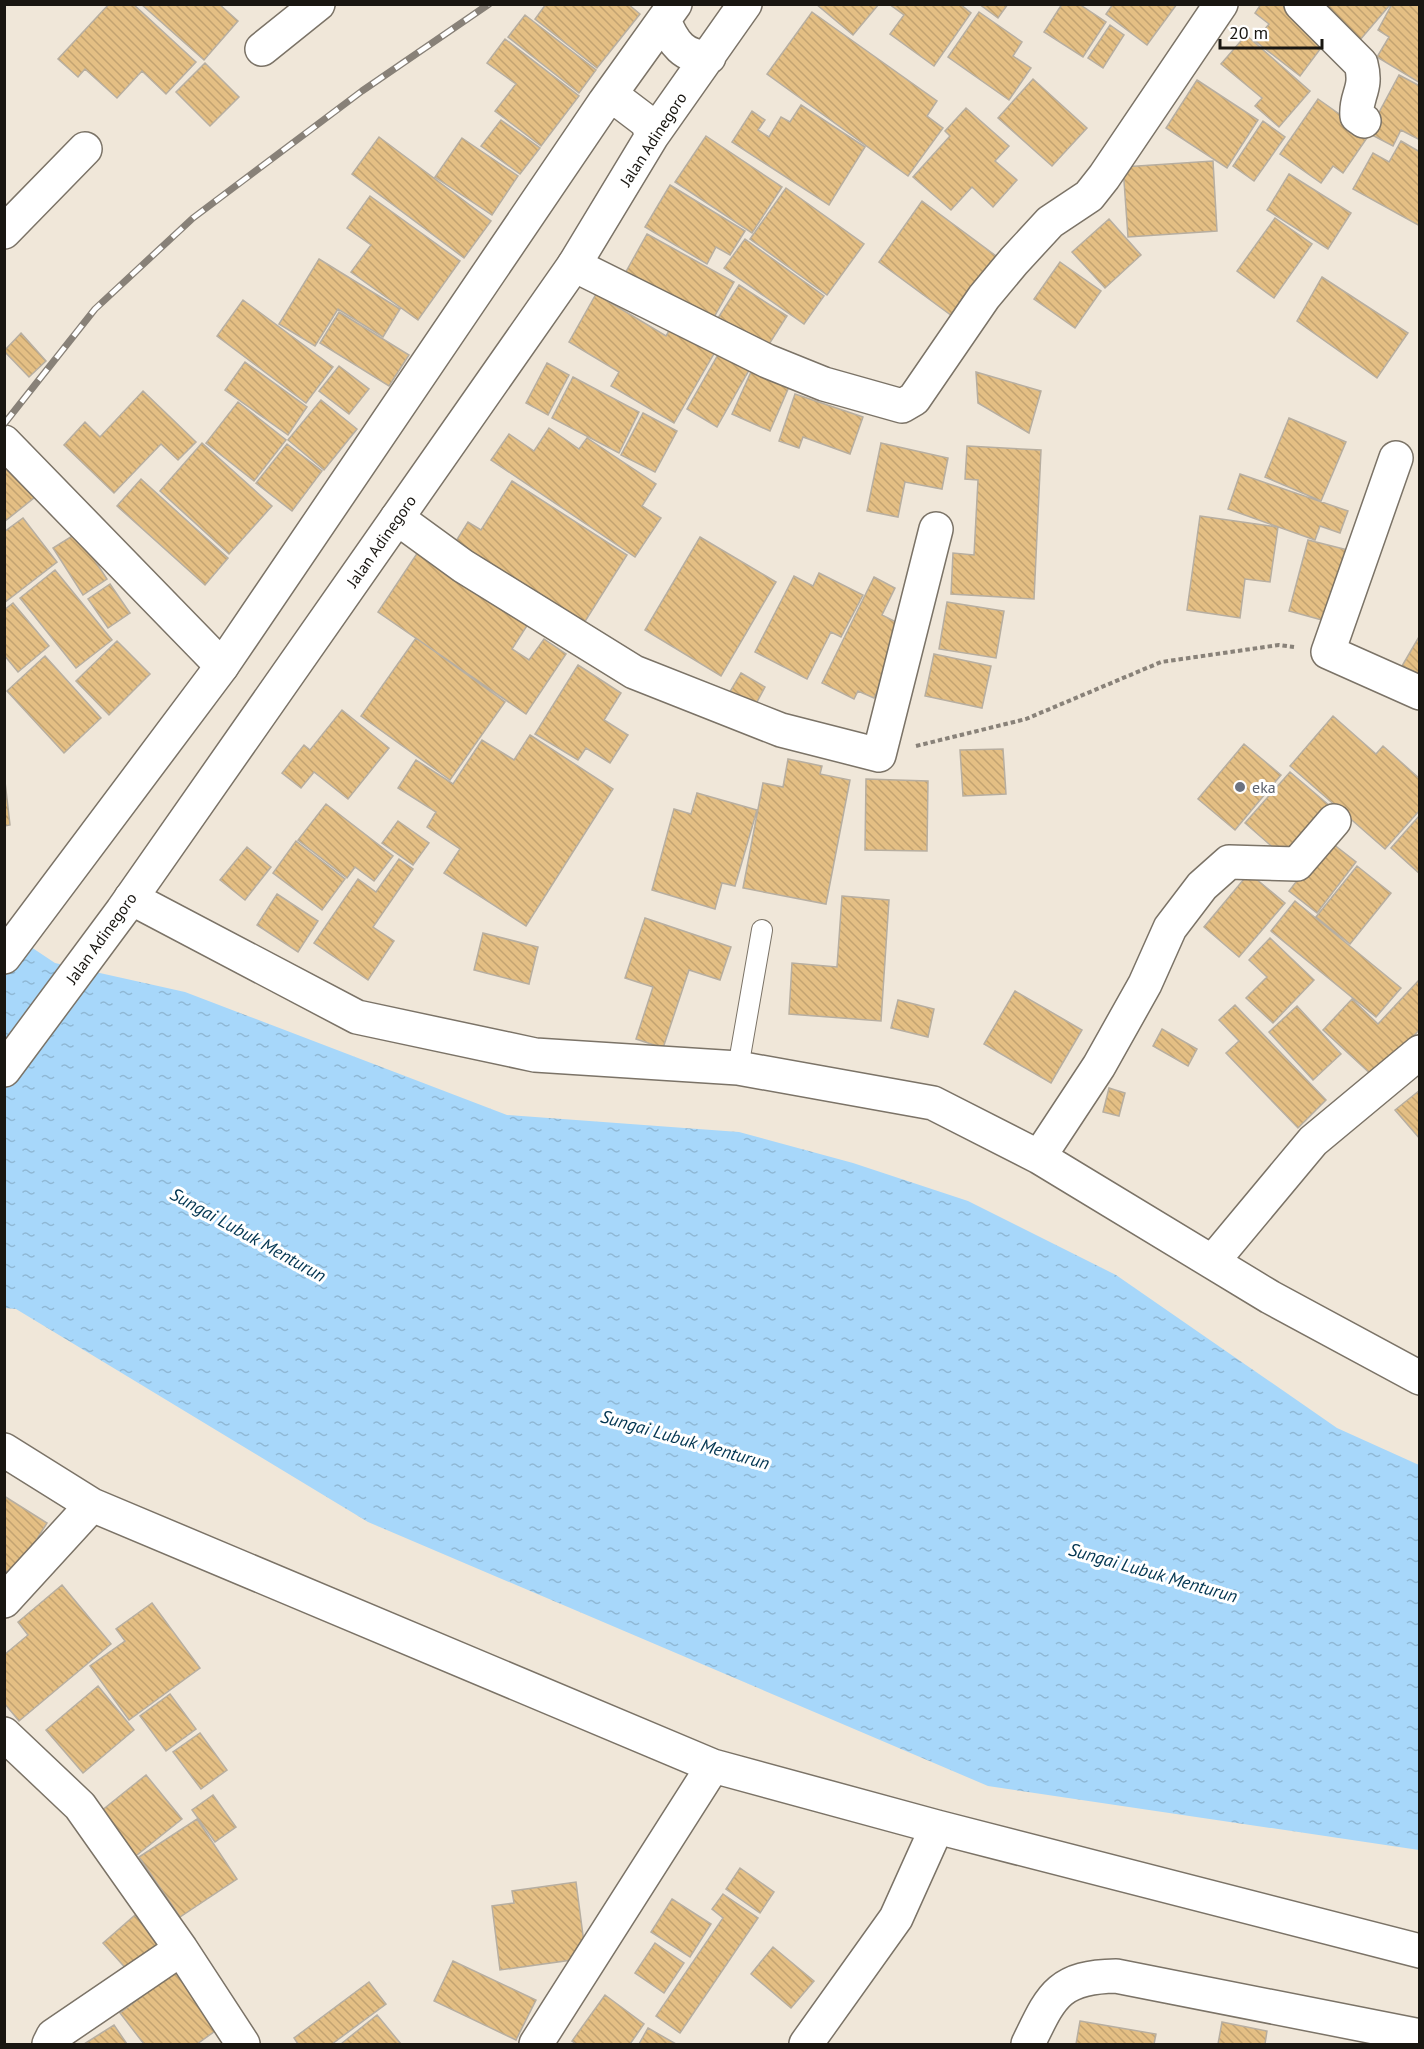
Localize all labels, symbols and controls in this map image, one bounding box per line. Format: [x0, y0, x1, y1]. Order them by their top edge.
scale bar [1220, 12, 1322, 50]
text: 20 m [1229, 21, 1268, 44]
street label: Jalan Adinegoro [615, 88, 691, 191]
street label: Jalan Adinegoro [341, 491, 420, 592]
place label: eka [1252, 777, 1276, 797]
marker: eka [1233, 780, 1247, 794]
street label: Jalan Adinegoro [61, 888, 141, 988]
water label: Sungai Lubuk Menturun [166, 1182, 330, 1287]
water label: Sungai Lubuk Menturun [598, 1404, 772, 1475]
water label: Sungai Lubuk Menturun [1066, 1537, 1240, 1608]

